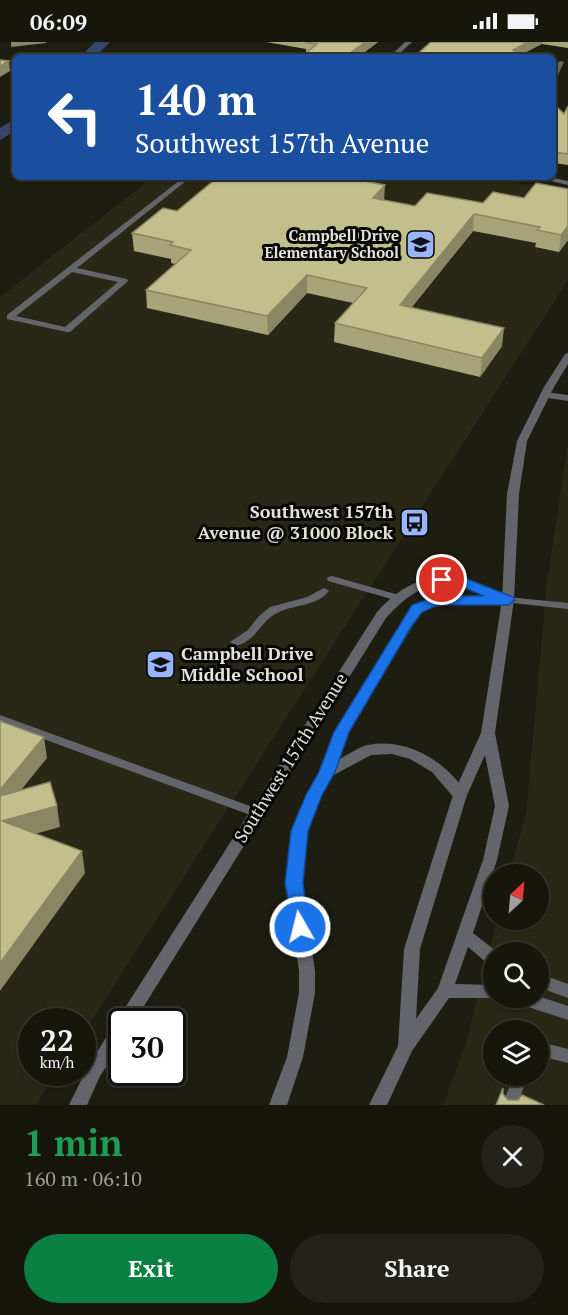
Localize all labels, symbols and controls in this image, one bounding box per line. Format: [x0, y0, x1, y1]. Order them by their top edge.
text: 06:09 [30, 7, 87, 36]
text: 140 m [135, 71, 256, 127]
icon: left [36, 78, 114, 156]
text: Southwest 157th Avenue [135, 125, 429, 161]
place label: Campbell Drive Elementary School [264, 225, 399, 262]
school or university icon: Campbell Drive Elementary School [404, 229, 436, 261]
place label: Southwest 157th Avenue @ 31000 Block [198, 499, 393, 544]
bus stop icon: Southwest 157th Avenue @ 31000 Block [398, 506, 430, 538]
pin [416, 554, 467, 605]
icon: arrive [425, 563, 458, 596]
place label: Campbell Drive Middle School [181, 641, 314, 686]
school or university icon: Campbell Drive Middle School [144, 648, 176, 680]
street label: Southwest 157th Avenue [228, 668, 352, 847]
north arrow [483, 864, 549, 930]
map controls [483, 864, 549, 1086]
position arrow [268, 895, 332, 959]
button: search [483, 942, 549, 1008]
speed limit sign: 30 [108, 1008, 186, 1086]
text: 22 [40, 1020, 74, 1060]
button: layers [483, 1020, 549, 1086]
text: km/h [40, 1052, 74, 1072]
text: 1 min [24, 1119, 122, 1166]
button: close [481, 1125, 544, 1188]
text: 160 m · 06:10 [24, 1165, 142, 1192]
button: Exit [24, 1234, 278, 1303]
button: Share [290, 1234, 544, 1303]

